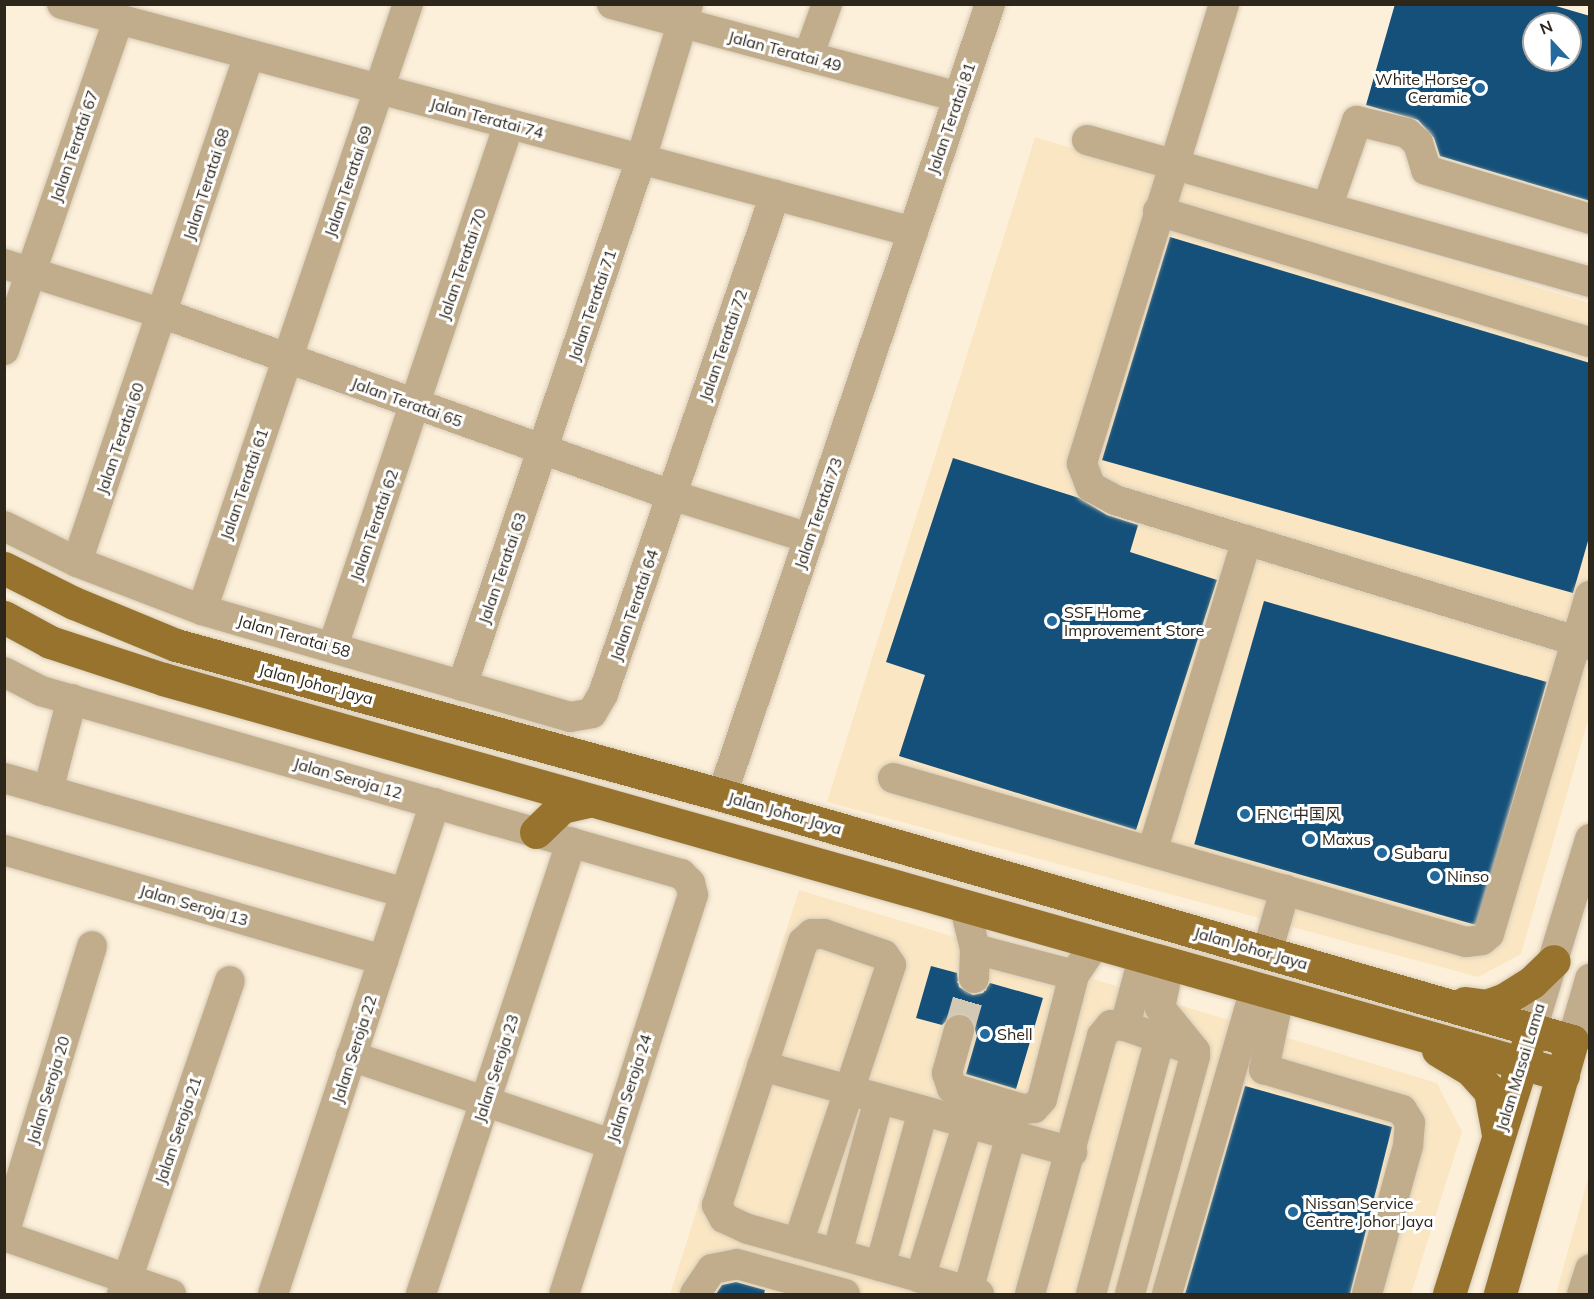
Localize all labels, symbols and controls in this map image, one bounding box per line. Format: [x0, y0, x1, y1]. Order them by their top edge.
north arrow [1522, 12, 1582, 72]
text: N [1537, 16, 1555, 39]
street label: Jalan Teratai 49 [726, 27, 844, 75]
street label: Jalan Teratai 81 [923, 60, 979, 176]
place label: White Horse Ceramic [1375, 69, 1468, 107]
marker: White Horse Ceramic [1473, 81, 1487, 95]
street label: Jalan Teratai 67 [46, 88, 102, 204]
street label: Jalan Teratai 74 [428, 94, 546, 142]
street label: Jalan Teratai 69 [320, 123, 376, 239]
street label: Jalan Teratai 68 [179, 126, 233, 242]
street label: Jalan Teratai 70 [434, 206, 490, 322]
street label: Jalan Teratai 71 [564, 247, 620, 363]
street label: Jalan Teratai 72 [695, 287, 751, 403]
street label: Jalan Teratai 65 [349, 373, 465, 431]
street label: Jalan Teratai 60 [92, 380, 148, 496]
street label: Jalan Teratai 61 [216, 426, 272, 542]
street label: Jalan Teratai 73 [790, 455, 846, 571]
street label: Jalan Teratai 62 [346, 467, 402, 583]
street label: Jalan Teratai 63 [474, 510, 530, 626]
street label: Jalan Teratai 64 [606, 547, 662, 663]
place label: SSF Home Improvement Store [1064, 602, 1205, 640]
street label: Jalan Teratai 58 [235, 611, 353, 661]
marker: SSF Home Improvement Store [1045, 614, 1059, 628]
street label: Jalan Johor Jaya [257, 660, 375, 708]
street label: Jalan Seroja 12 [291, 753, 405, 803]
street label: Jalan Johor Jaya [726, 788, 844, 838]
place label: FNC 中国风 [1257, 804, 1341, 824]
marker: FNC 中国风 [1238, 807, 1252, 821]
place label: Maxus [1322, 829, 1371, 849]
marker: Maxus [1303, 832, 1317, 846]
place label: Subaru [1394, 843, 1447, 863]
marker: Subaru [1375, 846, 1389, 860]
place label: Ninso [1447, 866, 1489, 886]
marker: Ninso [1428, 869, 1442, 883]
street label: Jalan Seroja 13 [137, 880, 251, 930]
street label: Jalan Johor Jaya [1192, 923, 1310, 973]
street label: Jalan Seroja 22 [328, 993, 380, 1105]
street label: Jalan Masai Lama [1491, 1001, 1549, 1133]
street label: Jalan Seroja 23 [470, 1012, 522, 1124]
place label: Shell [997, 1024, 1033, 1044]
marker: Shell [978, 1027, 992, 1041]
street label: Jalan Seroja 24 [603, 1032, 655, 1144]
street label: Jalan Seroja 20 [22, 1034, 74, 1146]
street label: Jalan Seroja 21 [151, 1074, 205, 1186]
place label: Nissan Service Centre Johor Jaya [1305, 1193, 1433, 1231]
marker: Nissan Service Centre Johor Jaya [1286, 1205, 1300, 1219]

